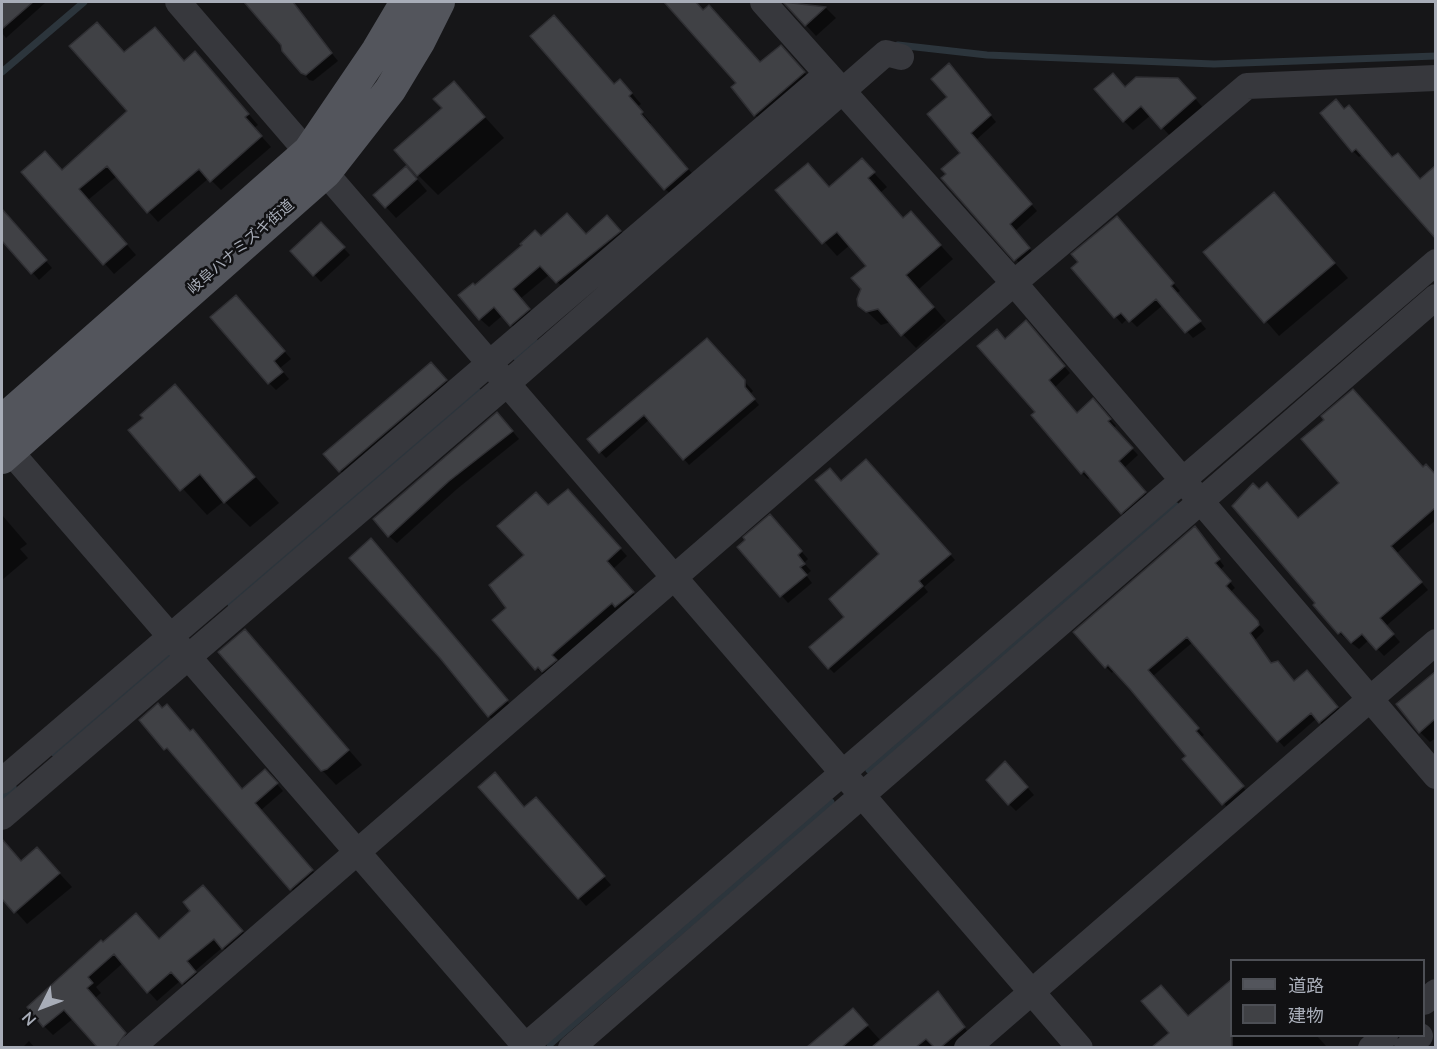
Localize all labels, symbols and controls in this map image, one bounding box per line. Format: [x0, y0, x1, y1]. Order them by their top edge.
street label: 岐阜ハナミズキ街道 [184, 196, 298, 298]
legend [1230, 959, 1425, 1037]
text: 道路 [1288, 974, 1324, 997]
north arrow [12, 977, 72, 1037]
text: 建物 [1288, 1004, 1324, 1027]
text: N [17, 1008, 40, 1030]

